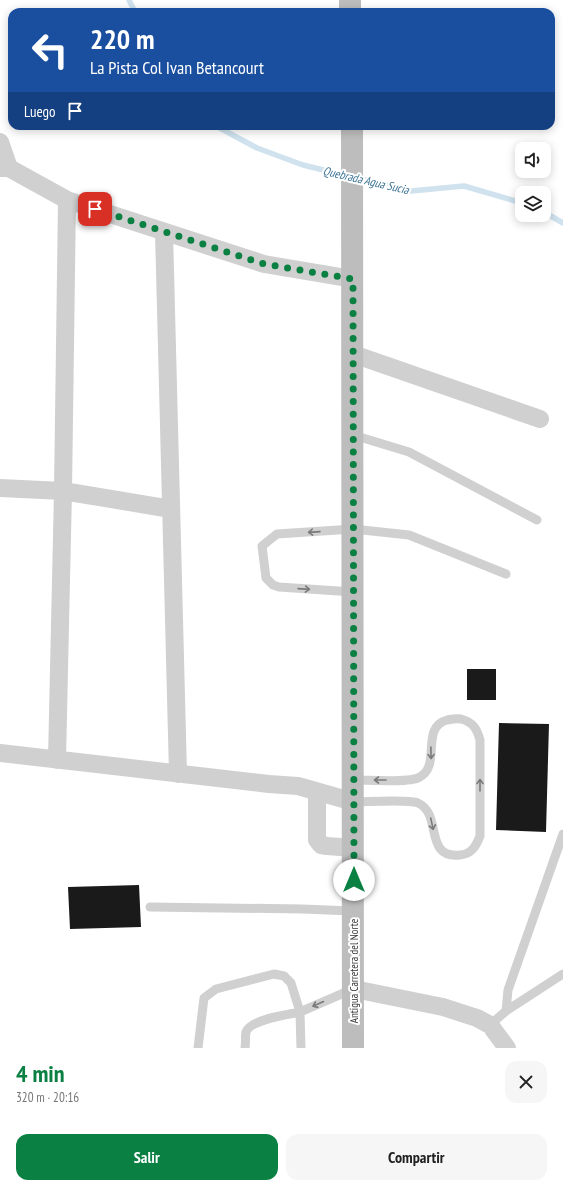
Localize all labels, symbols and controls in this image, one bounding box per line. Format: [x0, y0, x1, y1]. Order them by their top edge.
text: 220 m [90, 20, 154, 57]
icon: left [24, 24, 76, 76]
text: La Pista Col Ivan Betancourt [90, 56, 264, 79]
icon: arrive [64, 100, 86, 122]
text: Luego [24, 102, 56, 121]
map controls [515, 142, 551, 222]
button: sound [515, 142, 551, 178]
water label: Quebrada Agua Sucia [322, 163, 412, 197]
button: layers [515, 186, 551, 222]
pin [78, 192, 112, 226]
icon: arrive [84, 198, 106, 220]
one-way arrow [308, 528, 321, 536]
one-way arrow [297, 585, 310, 592]
one-way arrow [427, 746, 435, 759]
one-way arrow [374, 776, 387, 784]
one-way arrow [476, 779, 484, 792]
one-way arrow [429, 818, 437, 831]
position arrow [333, 859, 375, 901]
street label: Antigua Carretera del Norte [347, 918, 361, 1023]
one-way arrow [313, 1001, 325, 1009]
text: 4 min [16, 1058, 64, 1089]
button: close [505, 1061, 547, 1103]
text: 320 m · 20:16 [16, 1089, 79, 1106]
button: Salir [16, 1134, 278, 1180]
button: Compartir [286, 1134, 547, 1180]

